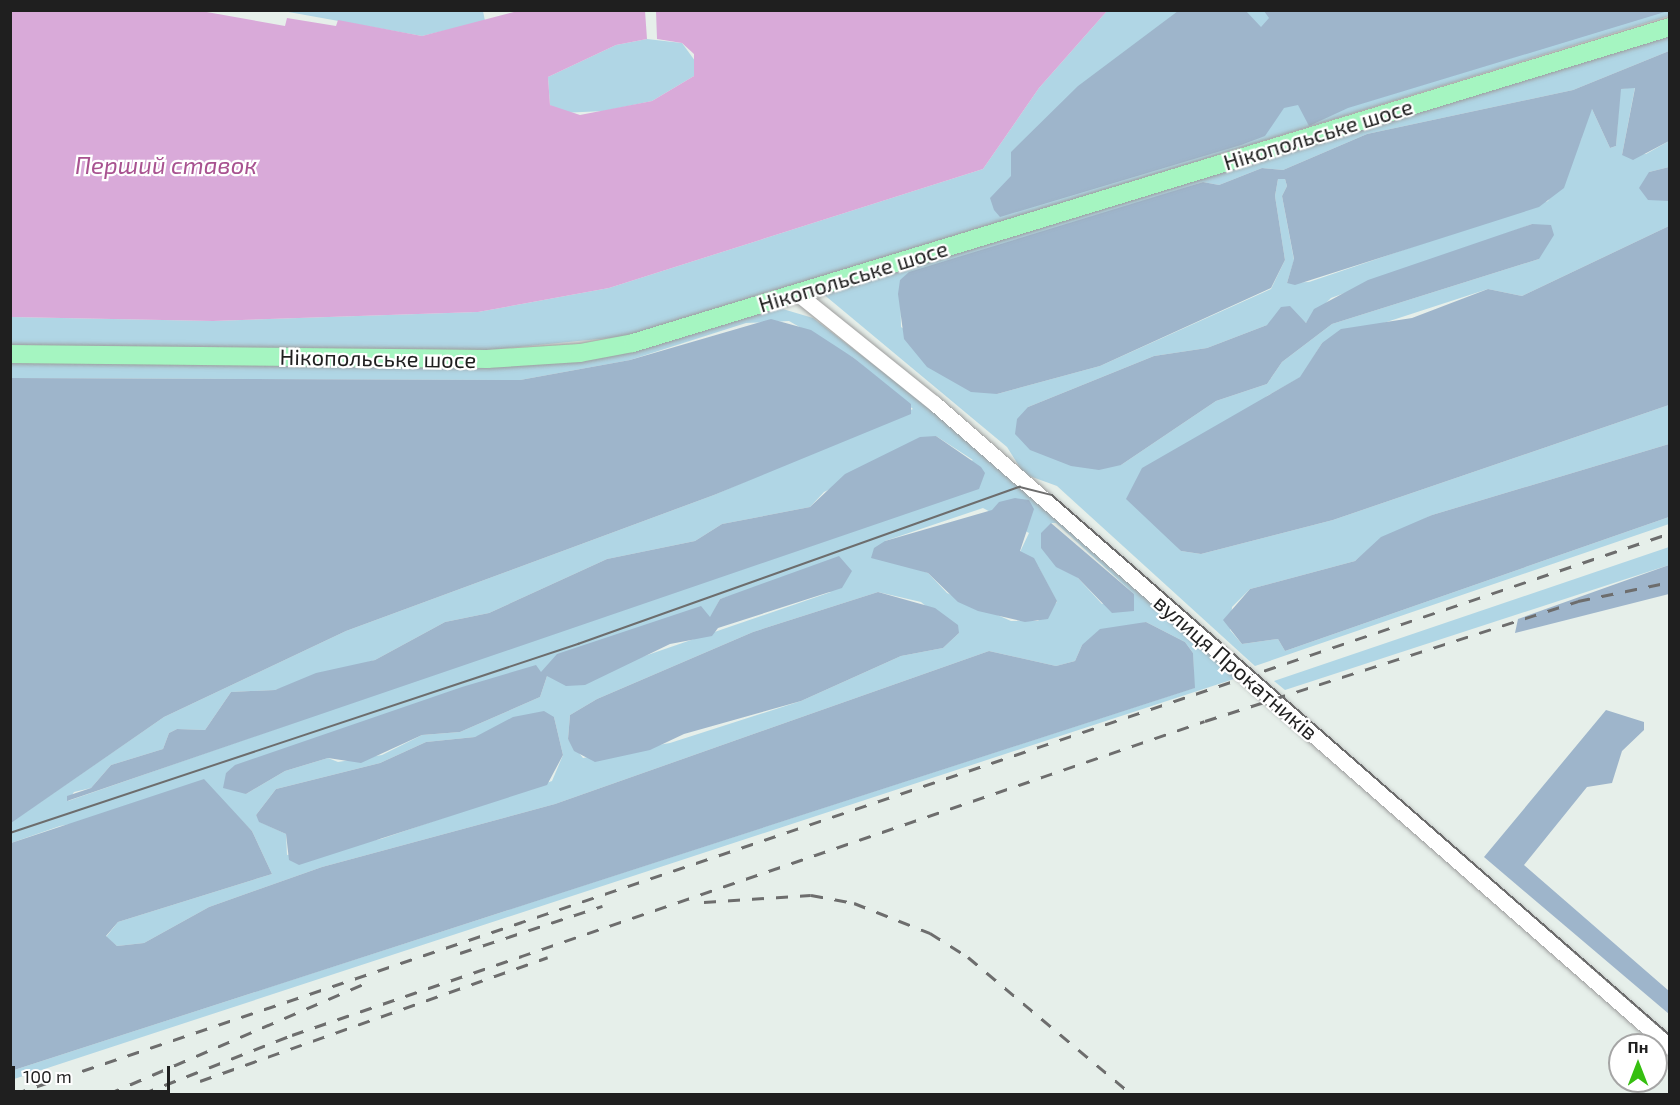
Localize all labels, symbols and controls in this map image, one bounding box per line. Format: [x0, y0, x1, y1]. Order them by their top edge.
street label: Нікопольське шосе [1220, 93, 1416, 175]
water label: Перший ставок [75, 151, 257, 179]
street label: Нікопольське шосе [755, 235, 951, 317]
street label: Нікопольське шосе [279, 343, 477, 373]
street label: вулиця Прокатників [1149, 589, 1323, 745]
north arrow [1608, 1033, 1668, 1093]
text: Пн [1628, 1037, 1648, 1056]
scale bar [15, 1054, 172, 1092]
text: 100 m [23, 1065, 72, 1087]

